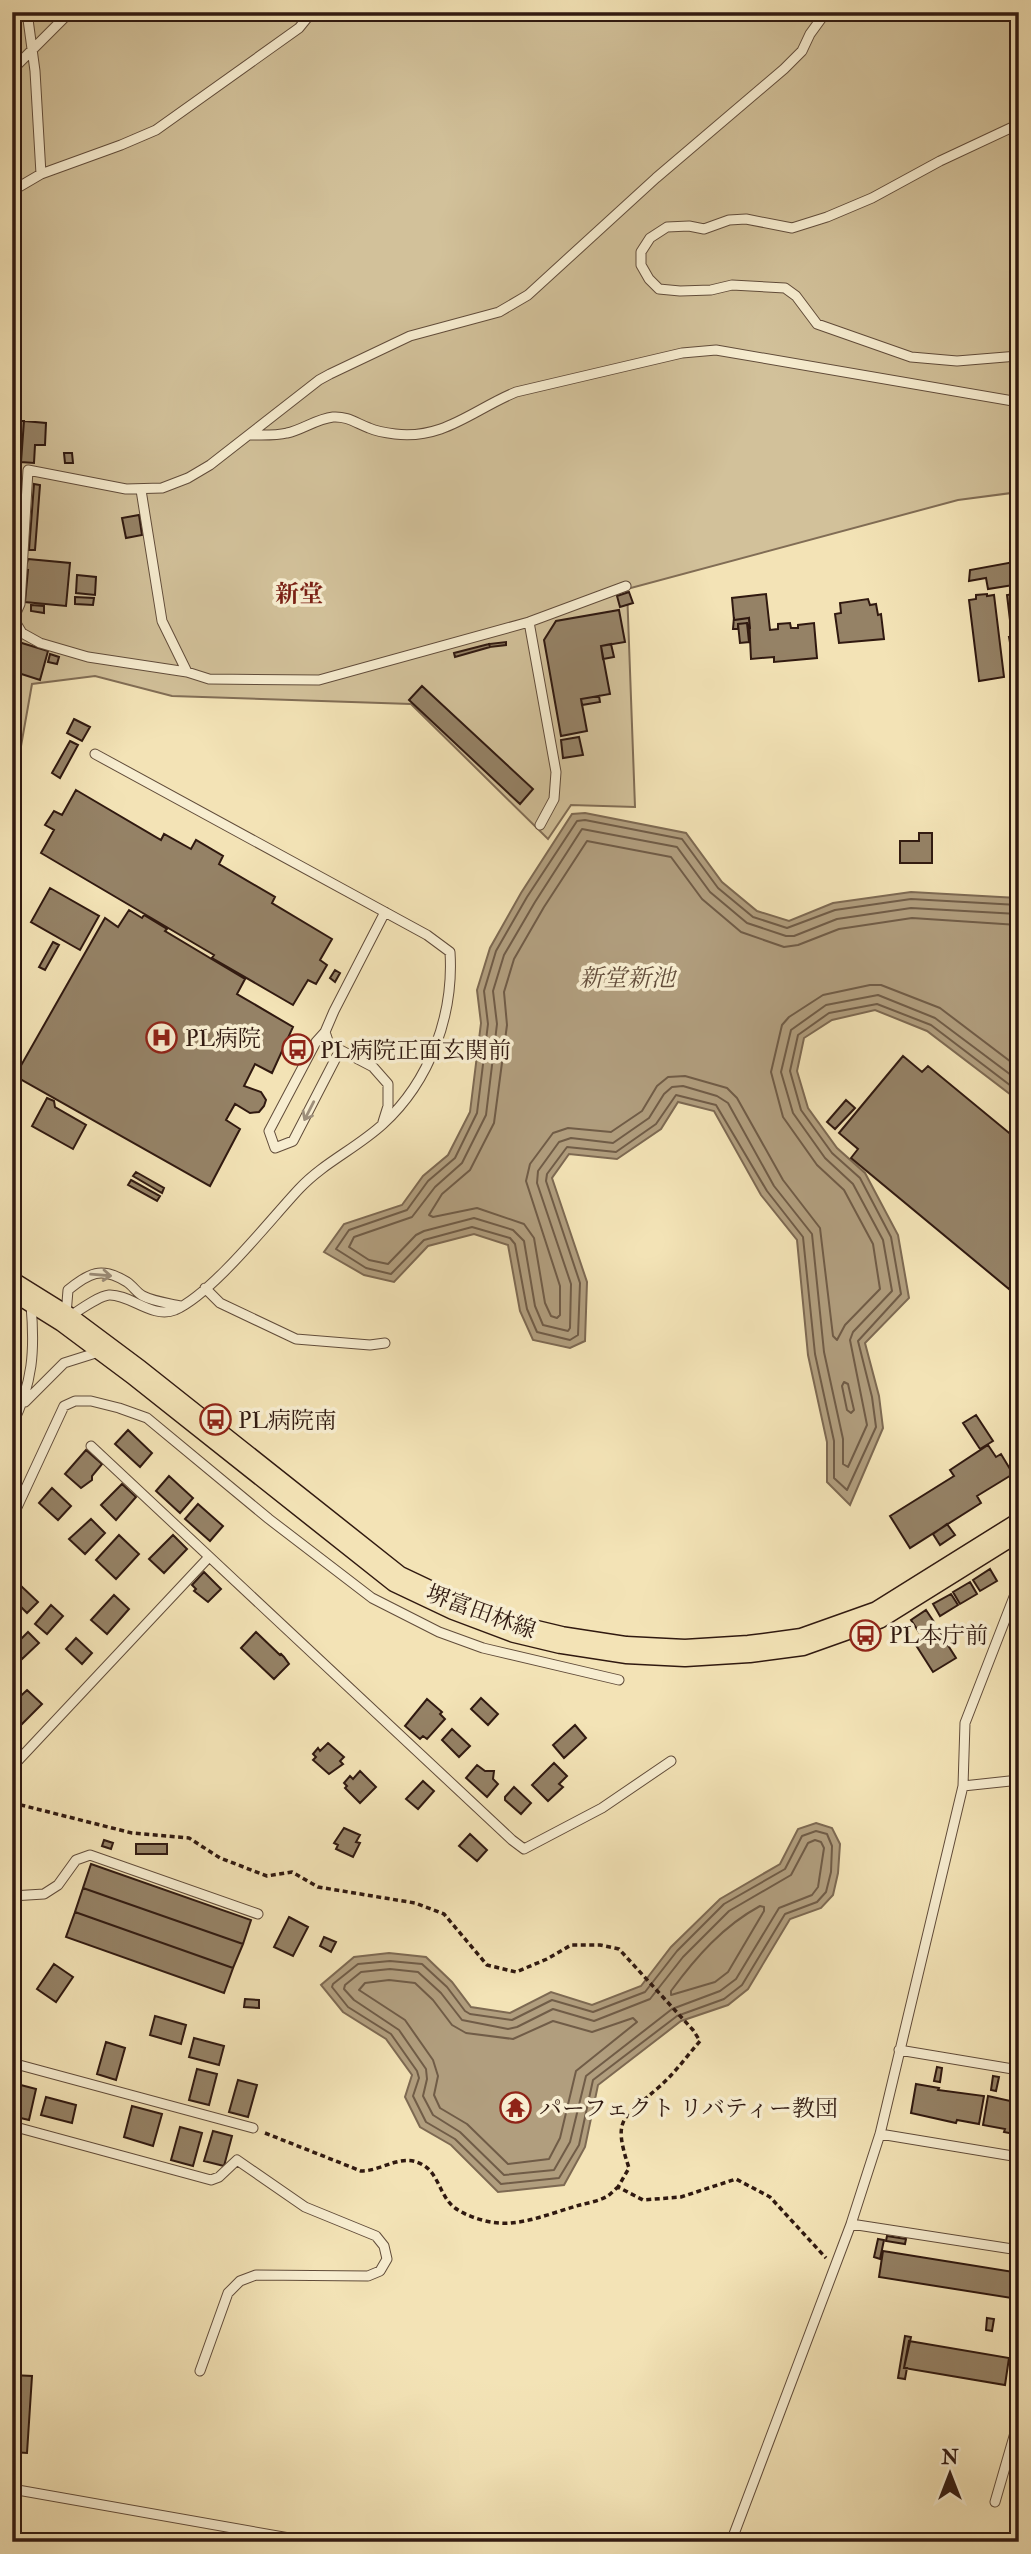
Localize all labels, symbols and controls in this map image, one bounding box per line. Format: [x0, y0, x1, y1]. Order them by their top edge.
district label: 新堂 [275, 579, 323, 610]
water label: 新堂新池 [579, 963, 678, 994]
hospital icon: PL病院 [145, 1021, 179, 1055]
place label: PL病院 [185, 1024, 261, 1053]
bus stop icon: PL病院正面玄関前 [280, 1033, 314, 1067]
place label: PL病院正面玄関前 [320, 1036, 511, 1065]
one-way arrow [301, 1100, 315, 1120]
one-way arrow [89, 1269, 111, 1282]
bus stop icon: PL病院南 [198, 1403, 232, 1437]
place label: PL病院南 [238, 1406, 337, 1435]
street label: 堺富田林線 [422, 1579, 540, 1645]
bus stop icon: PL本庁前 [849, 1618, 883, 1652]
place label: PL本庁前 [889, 1621, 988, 1650]
temple icon: パーフェクト リバティー教団 [499, 2091, 533, 2125]
place label: パーフェクト リバティー教団 [539, 2094, 838, 2123]
north arrow [916, 2438, 986, 2508]
text: N [940, 2446, 959, 2470]

